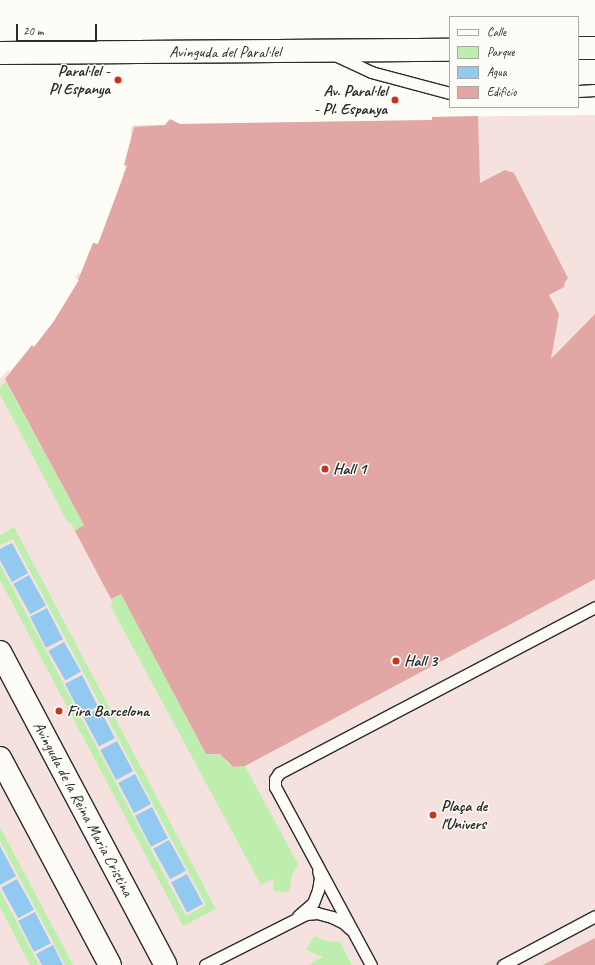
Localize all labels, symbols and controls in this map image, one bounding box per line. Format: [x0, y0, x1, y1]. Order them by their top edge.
scale bar [18, 16, 99, 42]
legend [449, 16, 579, 108]
text: 20 m [23, 23, 43, 39]
text: Calle [487, 24, 506, 40]
street label: Avinguda del Paral·lel [169, 42, 281, 62]
text: Parque [487, 44, 515, 60]
place label: Paral·lel - Pl Espanya [49, 61, 110, 99]
text: Agua [487, 64, 507, 80]
marker: Paral·lel - Pl Espanya [113, 75, 123, 85]
place label: Av. Paral·lel - Pl. Espanya [314, 81, 387, 119]
text: Edificio [487, 84, 517, 100]
marker: Av. Paral·lel - Pl. Espanya [390, 95, 400, 105]
place label: Hall 1 [333, 459, 366, 479]
marker: Hall 1 [320, 464, 330, 474]
place label: Hall 3 [404, 651, 437, 671]
marker: Hall 3 [391, 656, 401, 666]
place label: Fira Barcelona [67, 701, 149, 721]
marker: Fira Barcelona [54, 706, 64, 716]
street label: Avinguda de la Reina Maria Cristina [28, 718, 138, 900]
place label: Plaça de l'Univers [441, 796, 487, 834]
marker: Plaça de l'Univers [428, 810, 438, 820]

